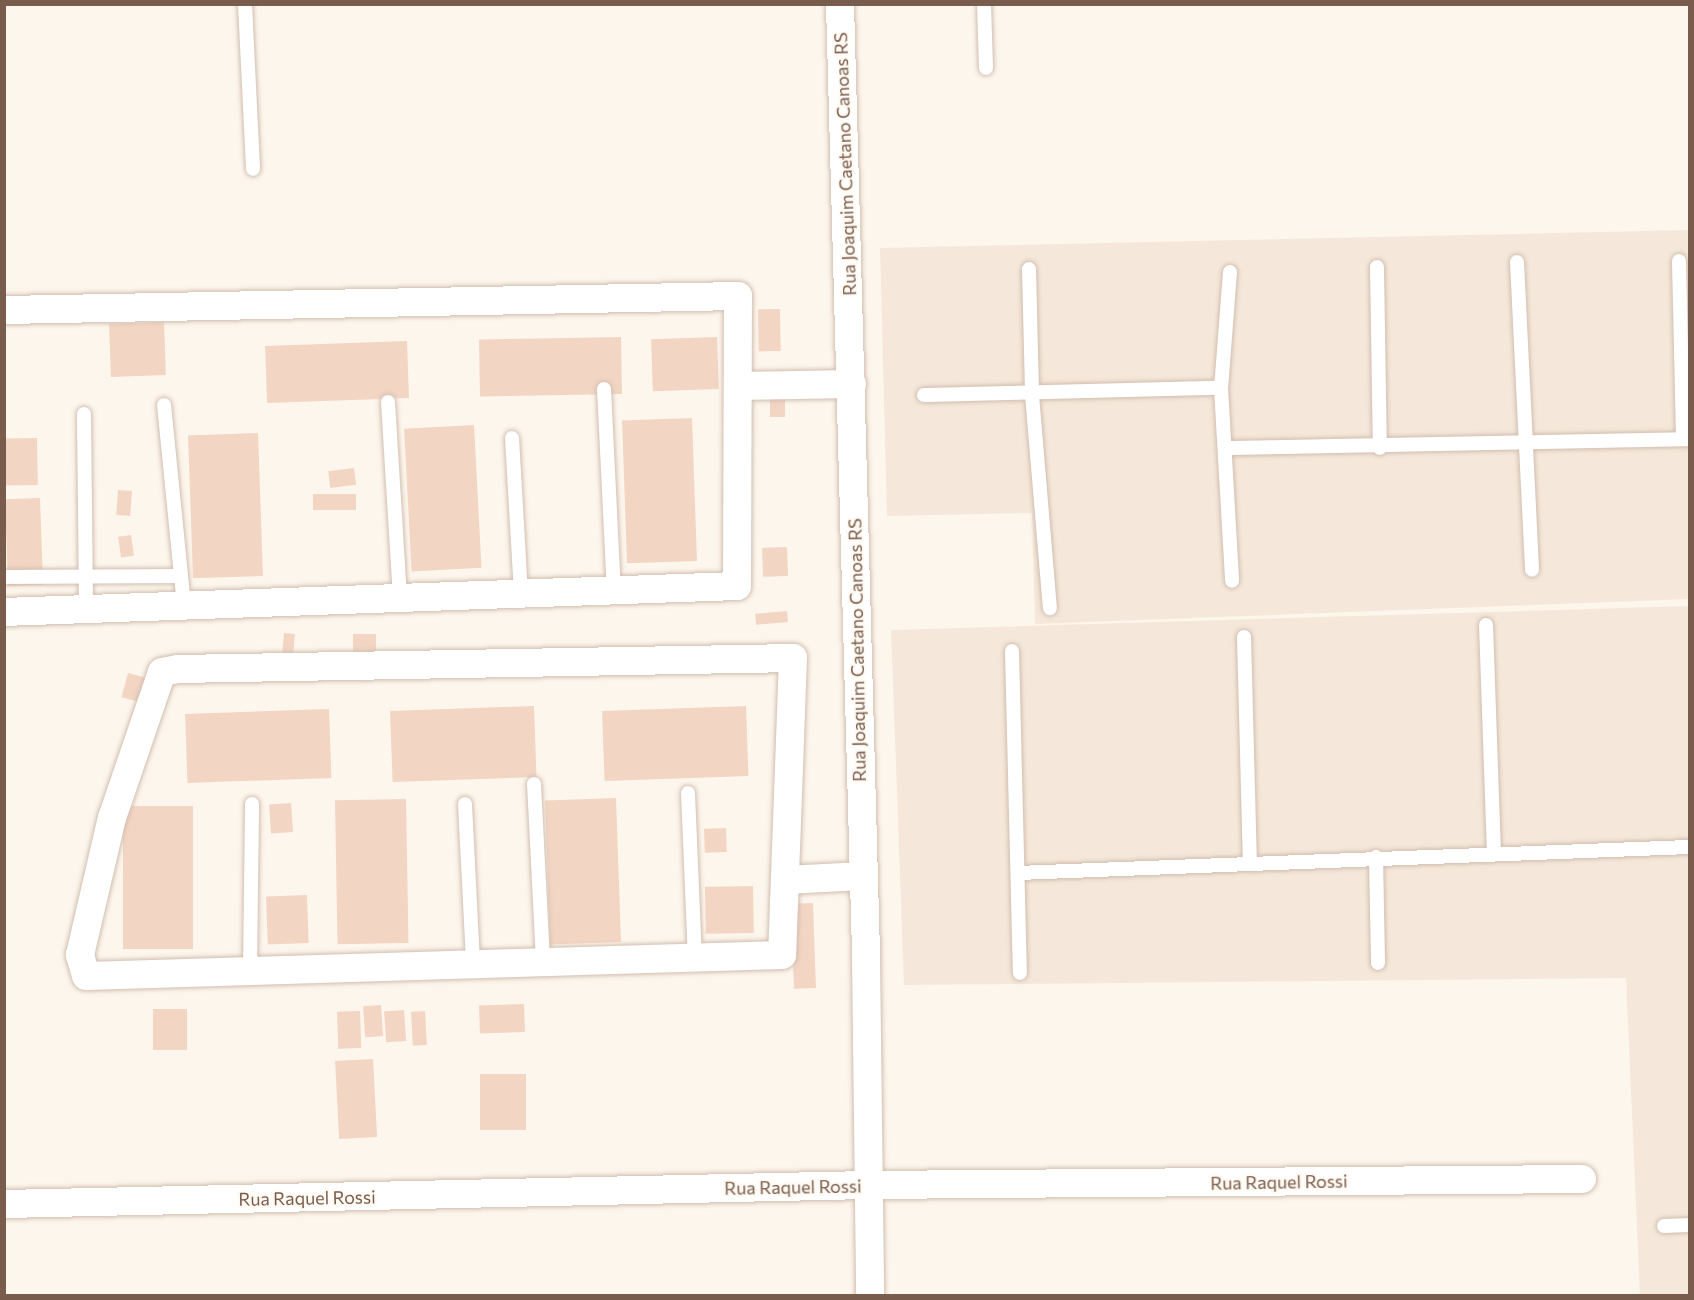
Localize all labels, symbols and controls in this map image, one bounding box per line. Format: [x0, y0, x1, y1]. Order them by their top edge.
street label: Rua Joaquim Caetano Canoas RS [830, 32, 860, 296]
street label: Rua Joaquim Caetano Canoas RS [844, 518, 870, 782]
street label: Rua Raquel Rossi [1210, 1170, 1348, 1194]
street label: Rua Raquel Rossi [724, 1175, 862, 1199]
street label: Rua Raquel Rossi [238, 1186, 376, 1210]

